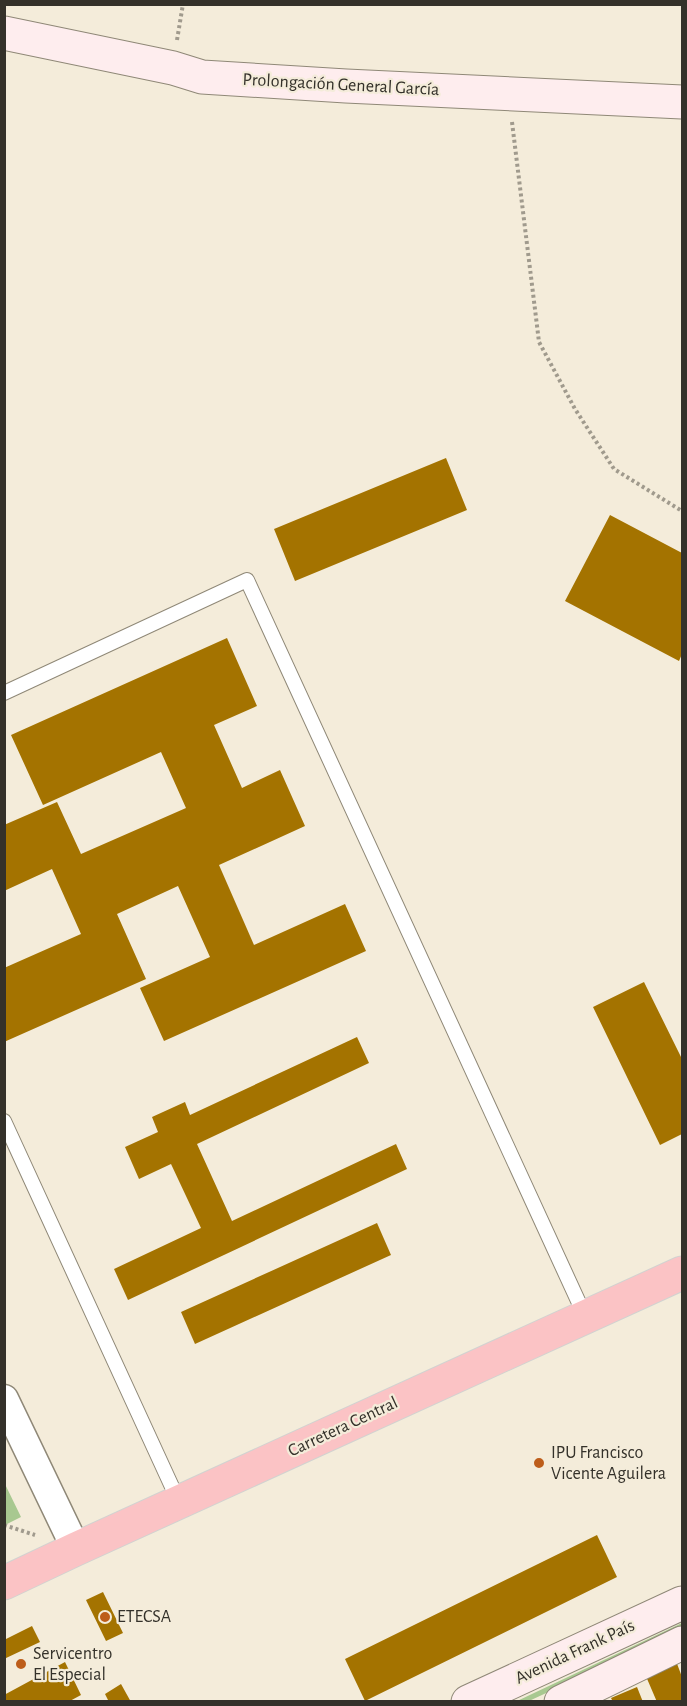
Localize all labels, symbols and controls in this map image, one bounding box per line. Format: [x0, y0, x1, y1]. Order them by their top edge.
street label: Prolongación General García [242, 71, 440, 99]
street label: Carretera Central [285, 1394, 401, 1460]
place label: IPU Francisco Vicente Aguilera [551, 1444, 666, 1483]
marker: IPU Francisco Vicente Aguilera [532, 1456, 546, 1470]
place label: ETECSA [117, 1608, 172, 1626]
marker: ETECSA [98, 1610, 112, 1624]
street label: Avenida Frank País [512, 1616, 638, 1688]
place label: Servicentro El Especial [33, 1645, 112, 1684]
marker: Servicentro El Especial [14, 1657, 28, 1671]

